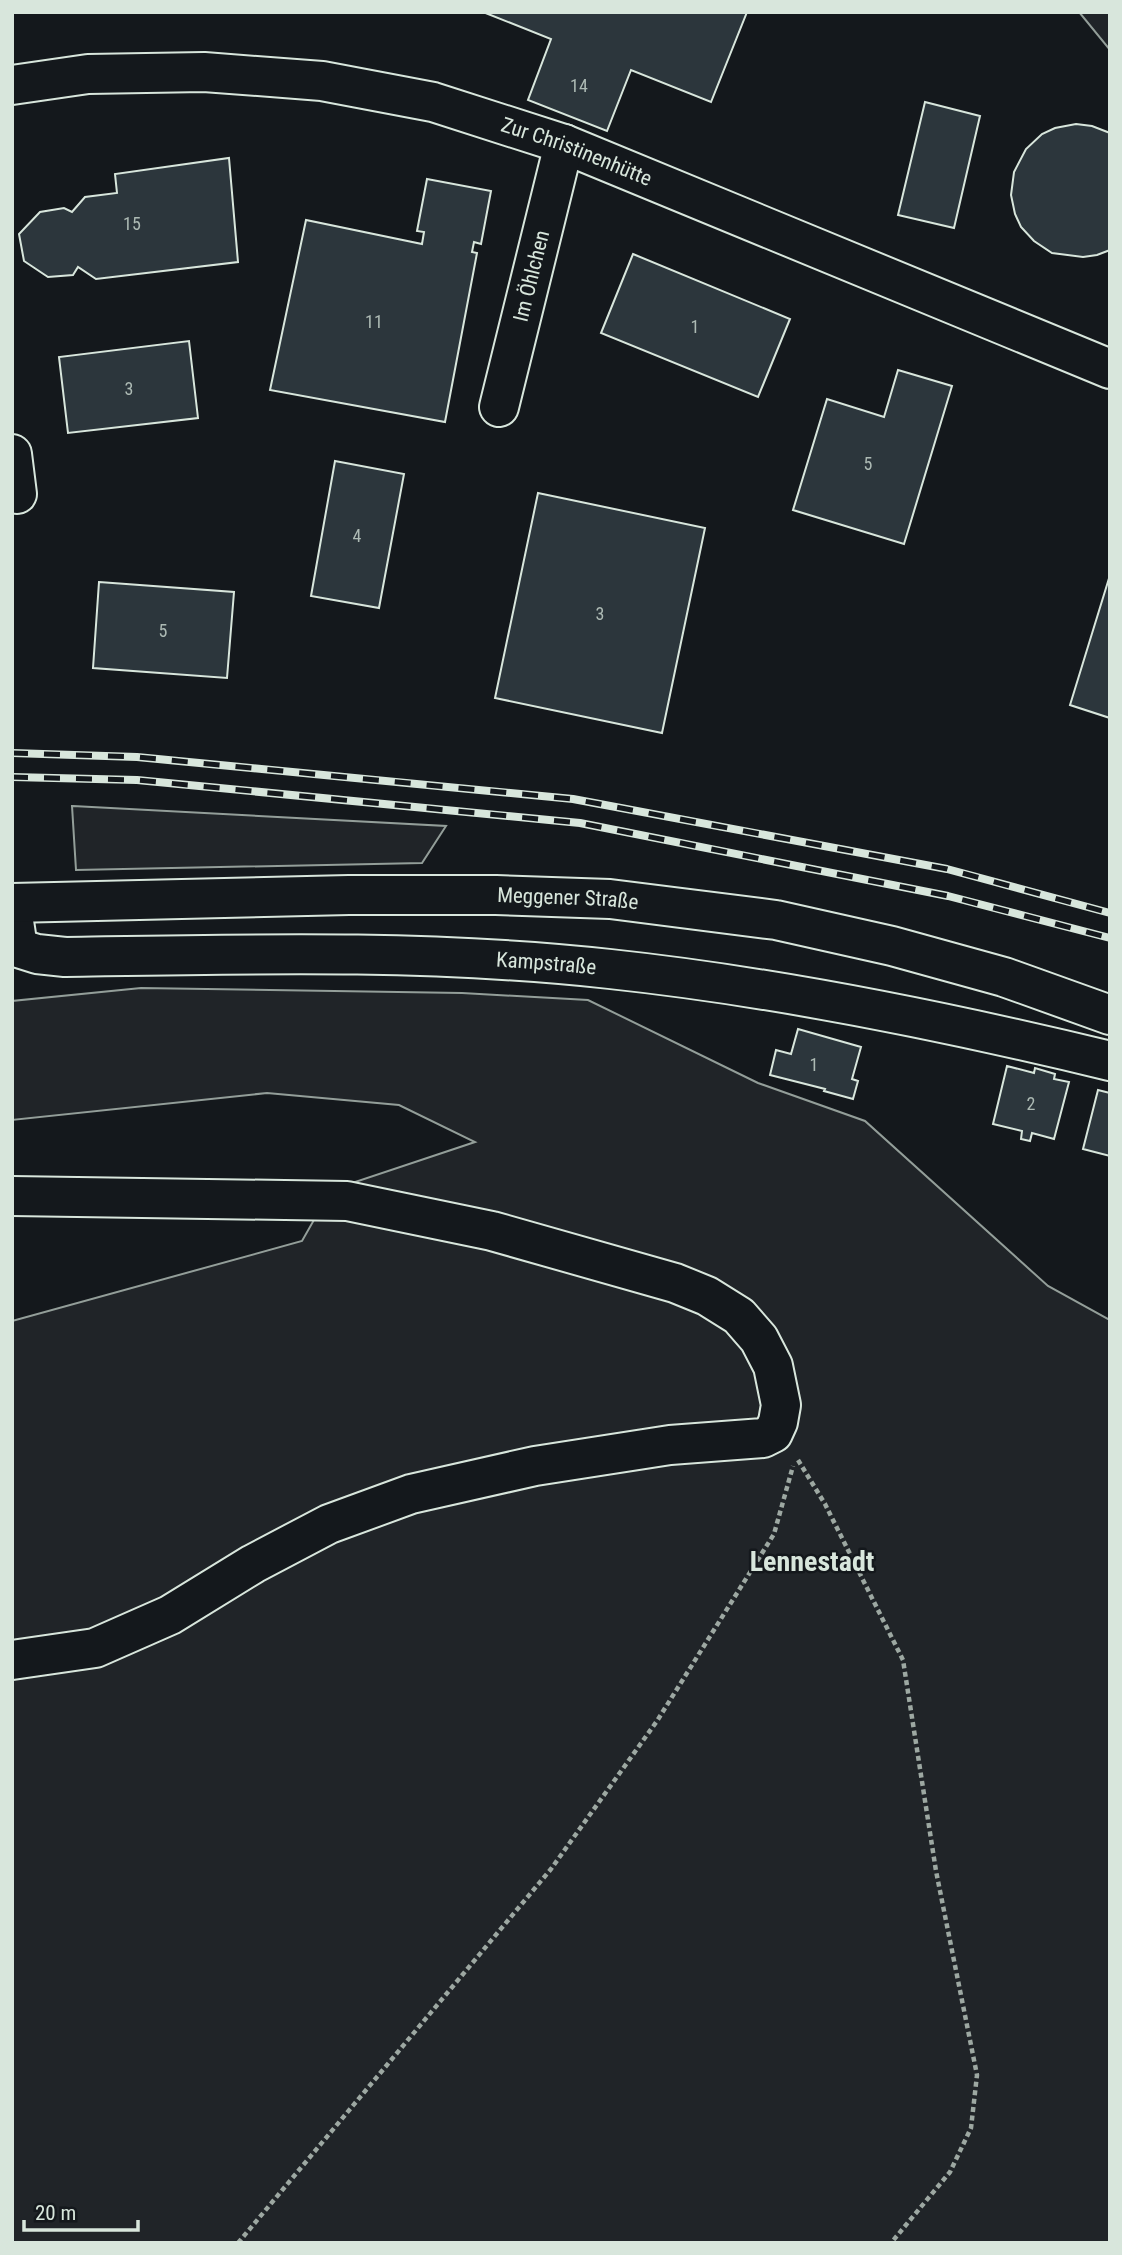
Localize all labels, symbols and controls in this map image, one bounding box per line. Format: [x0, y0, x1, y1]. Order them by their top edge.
house number: 14 [570, 75, 588, 96]
street label: Zur Christinenhütte [498, 113, 655, 191]
house number: 15 [123, 213, 141, 234]
street label: Im Öhlchen [509, 228, 554, 324]
house number: 11 [365, 311, 383, 332]
house number: 1 [691, 316, 699, 337]
house number: 3 [125, 378, 133, 399]
house number: 5 [864, 453, 873, 474]
house number: 4 [353, 525, 362, 546]
house number: 3 [596, 603, 604, 624]
house number: 5 [159, 620, 168, 641]
street label: Meggener Straße [497, 883, 640, 915]
street label: Kampstraße [495, 947, 598, 979]
house number: 1 [810, 1054, 818, 1075]
house number: 2 [1027, 1093, 1036, 1114]
district label: Lennestadt [750, 1545, 874, 1578]
scale bar [24, 2188, 138, 2232]
text: 20 m [35, 2201, 76, 2225]

